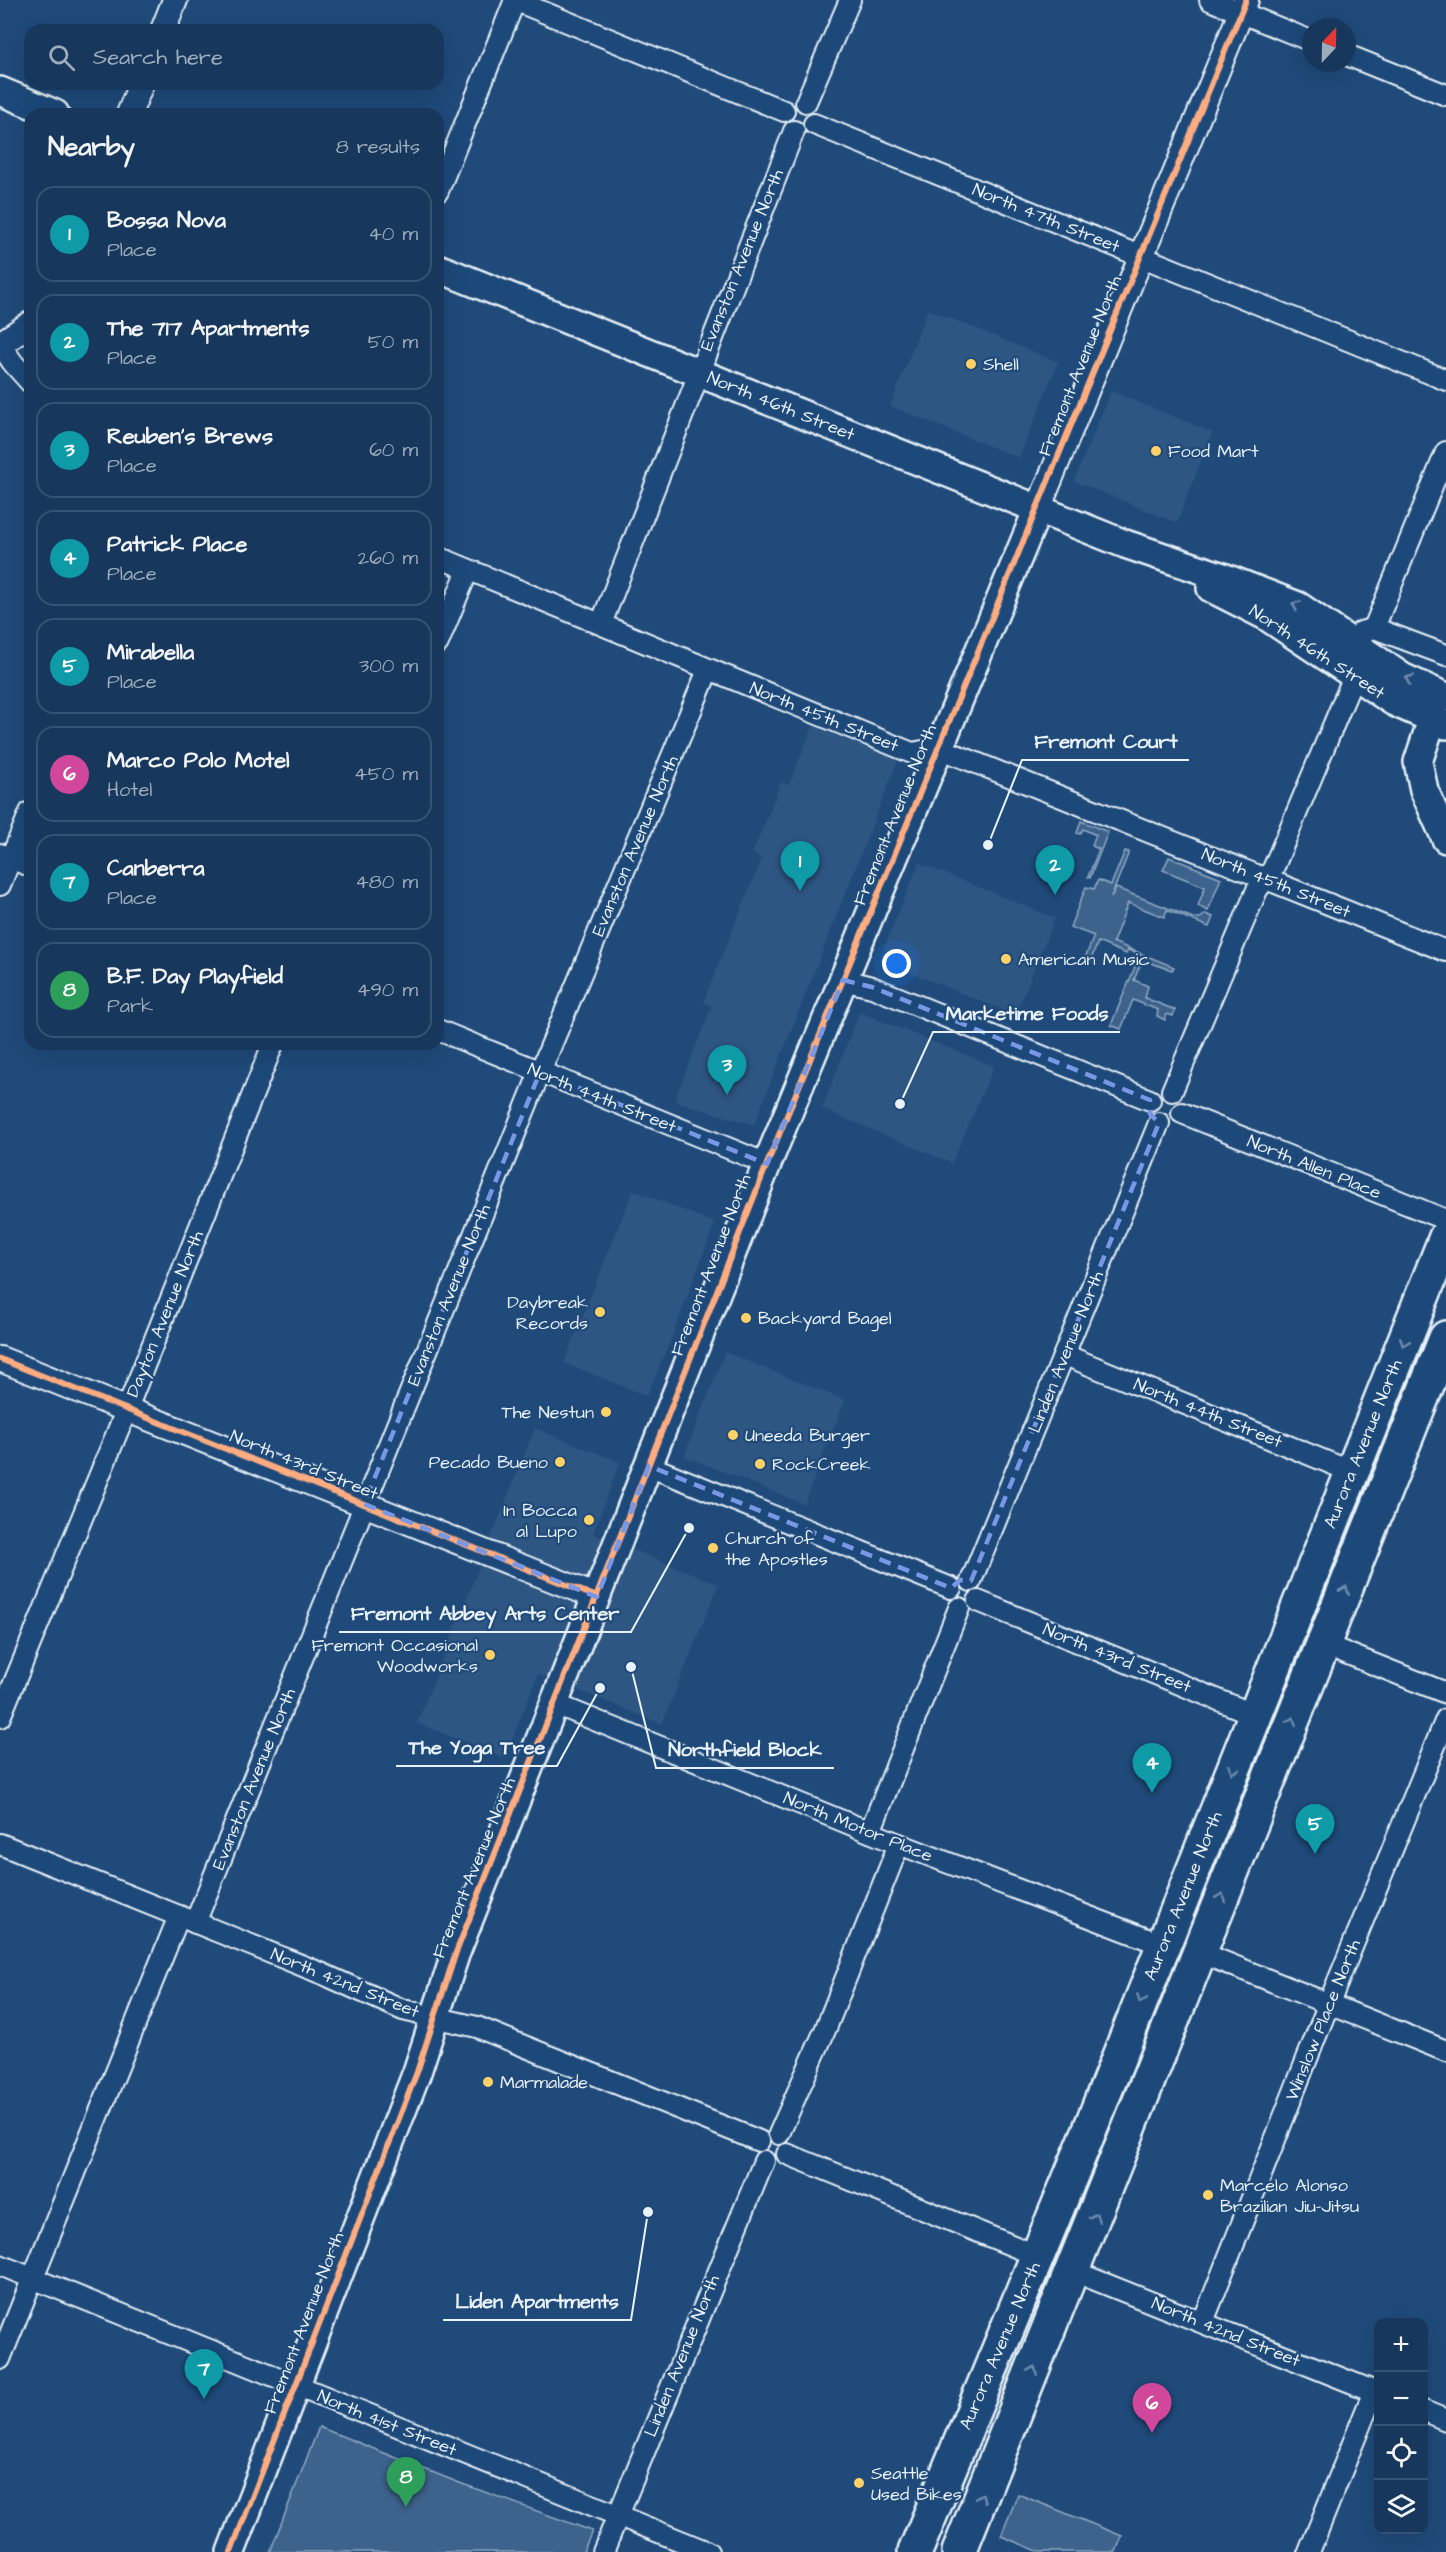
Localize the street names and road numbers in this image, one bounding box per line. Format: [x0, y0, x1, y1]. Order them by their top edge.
street label: Evanston Avenue North [694, 165, 790, 355]
street label: North 47th Street [969, 177, 1124, 259]
street label: Fremont Avenue North [1032, 272, 1128, 460]
street label: North 46th Street [703, 365, 859, 447]
street label: North 46th Street [1244, 599, 1390, 706]
street label: North 45th Street [746, 676, 903, 759]
street label: Fremont Avenue North [847, 721, 943, 909]
street label: Evanston Avenue North [586, 752, 684, 940]
street label: North 45th Street [1198, 842, 1355, 925]
street label: North 44th Street [524, 1057, 681, 1139]
street label: North Allen Place [1243, 1129, 1385, 1205]
street label: Fremont Avenue North [665, 1170, 757, 1360]
street label: Evanston Avenue North [401, 1200, 497, 1390]
street label: Dayton Avenue North [120, 1227, 211, 1401]
street label: Linden Avenue North [1022, 1267, 1110, 1437]
street label: Aurora Avenue North [1318, 1356, 1408, 1532]
street label: North 44th Street [1130, 1372, 1287, 1454]
street label: North 43rd Street [226, 1424, 383, 1506]
street label: North 43rd Street [1039, 1617, 1196, 1699]
street label: Evanston Avenue North [206, 1684, 302, 1874]
street label: Fremont Avenue North [426, 1774, 522, 1962]
street label: North Motor Place [780, 1786, 937, 1868]
street label: Aurora Avenue North [1138, 1808, 1228, 1984]
street label: Winslow Place North [1279, 1936, 1367, 2104]
street label: North 42nd Street [267, 1942, 424, 2025]
street label: Fremont Avenue North [258, 2228, 350, 2418]
street label: Aurora Avenue North [953, 2258, 1047, 2434]
street label: Linden Avenue North [638, 2271, 726, 2441]
street label: North 42nd Street [1148, 2291, 1305, 2374]
street label: North 41st Street [314, 2384, 461, 2463]

